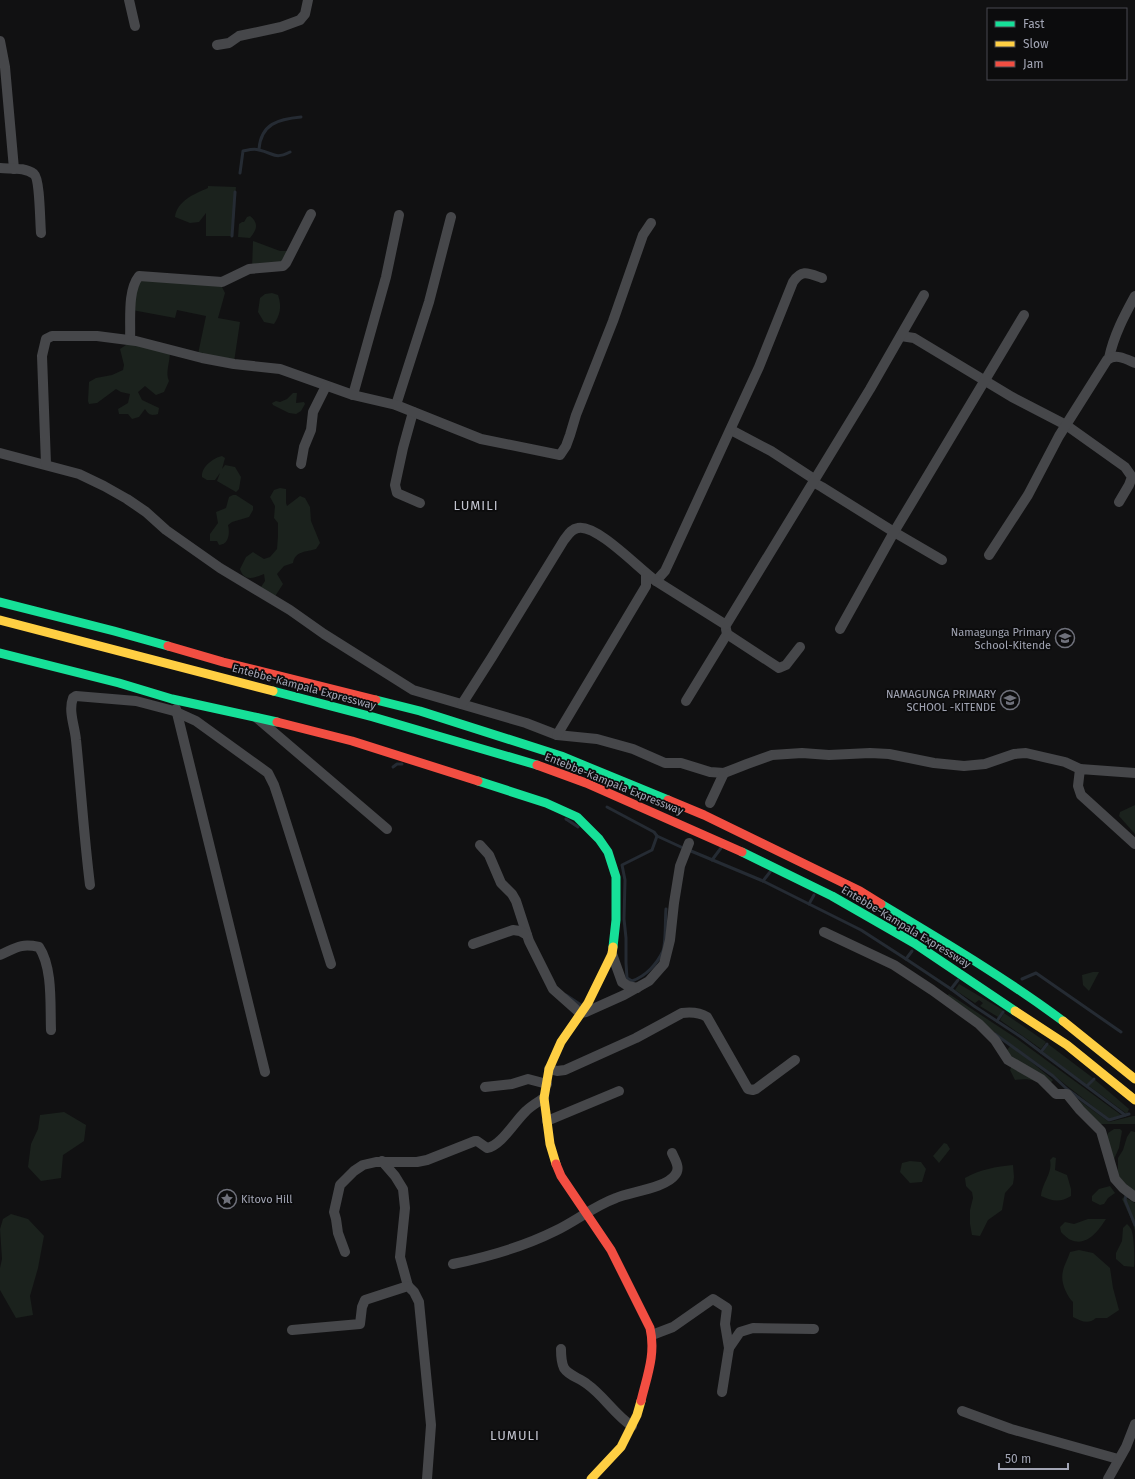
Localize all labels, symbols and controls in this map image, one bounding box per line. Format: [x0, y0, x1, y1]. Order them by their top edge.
legend [987, 8, 1127, 80]
text: Fast [1023, 17, 1045, 31]
text: Slow [1023, 37, 1049, 51]
text: Jam [1023, 57, 1043, 71]
district label: LUMILI [453, 498, 499, 513]
place label: Namagunga Primary School-Kitende [951, 626, 1052, 652]
school or university icon: Namagunga Primary School-Kitende [1054, 627, 1076, 649]
street label: Entebbe-Kampala Expressway [231, 662, 378, 713]
place label: NAMAGUNGA PRIMARY SCHOOL -KITENDE [886, 688, 996, 714]
school or university icon: NAMAGUNGA PRIMARY SCHOOL -KITENDE [999, 689, 1021, 711]
street label: Entebbe-Kampala Expressway [543, 750, 686, 818]
street label: Entebbe-Kampala Expressway [839, 883, 973, 971]
place icon: Kitovo Hill [216, 1188, 238, 1210]
place label: Kitovo Hill [241, 1193, 293, 1206]
district label: LUMULI [490, 1428, 540, 1443]
scale bar [999, 1445, 1068, 1471]
text: 50 m [1005, 1452, 1031, 1466]

